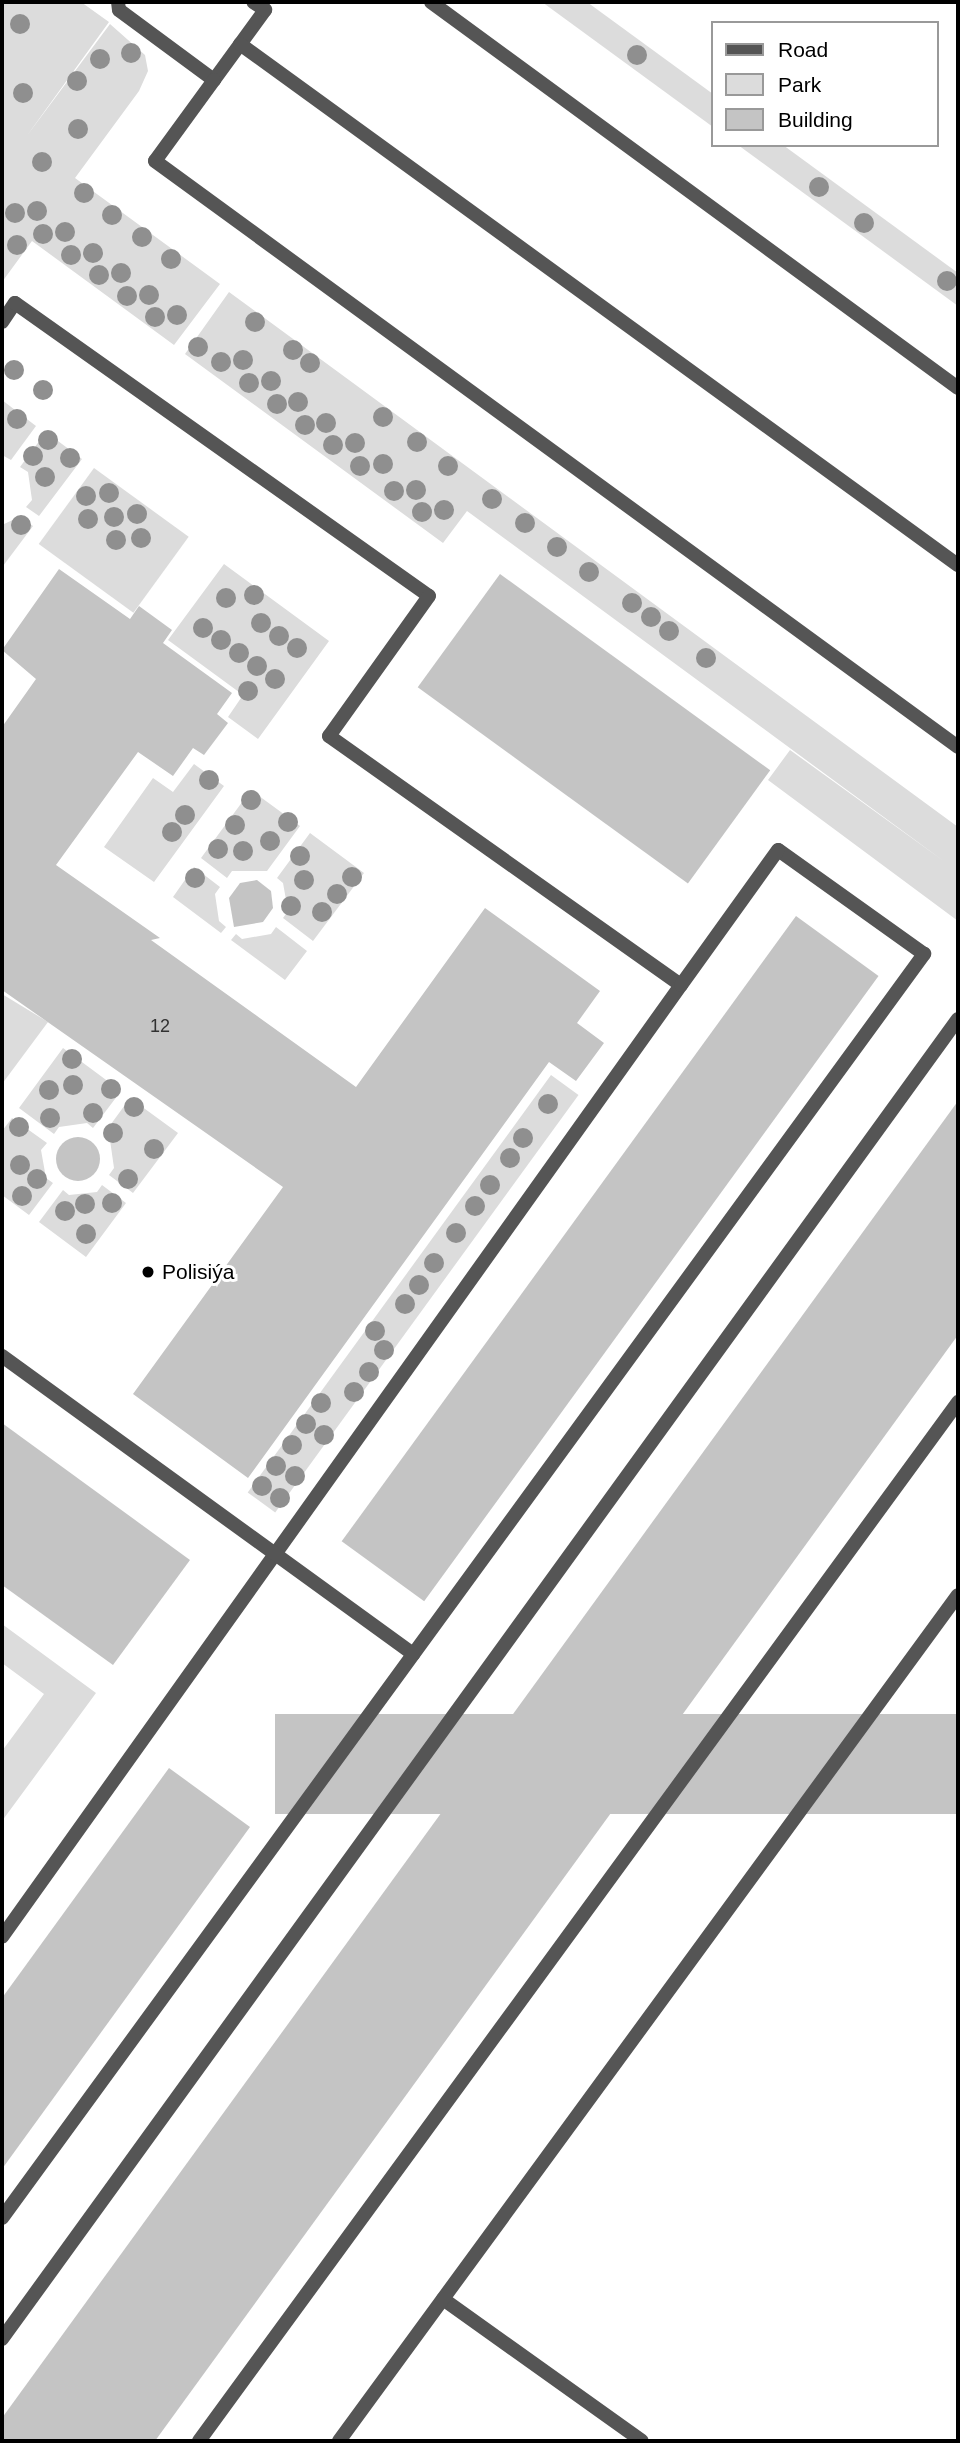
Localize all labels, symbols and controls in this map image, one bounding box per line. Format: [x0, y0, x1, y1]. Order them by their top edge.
legend [712, 21, 939, 147]
text: Road [778, 38, 828, 61]
text: Park [778, 73, 821, 96]
text: Building [778, 108, 853, 131]
house number: 12 [150, 1015, 170, 1037]
place label: Polisiýa [162, 1259, 234, 1285]
marker: Polisiýa [140, 1264, 156, 1280]

